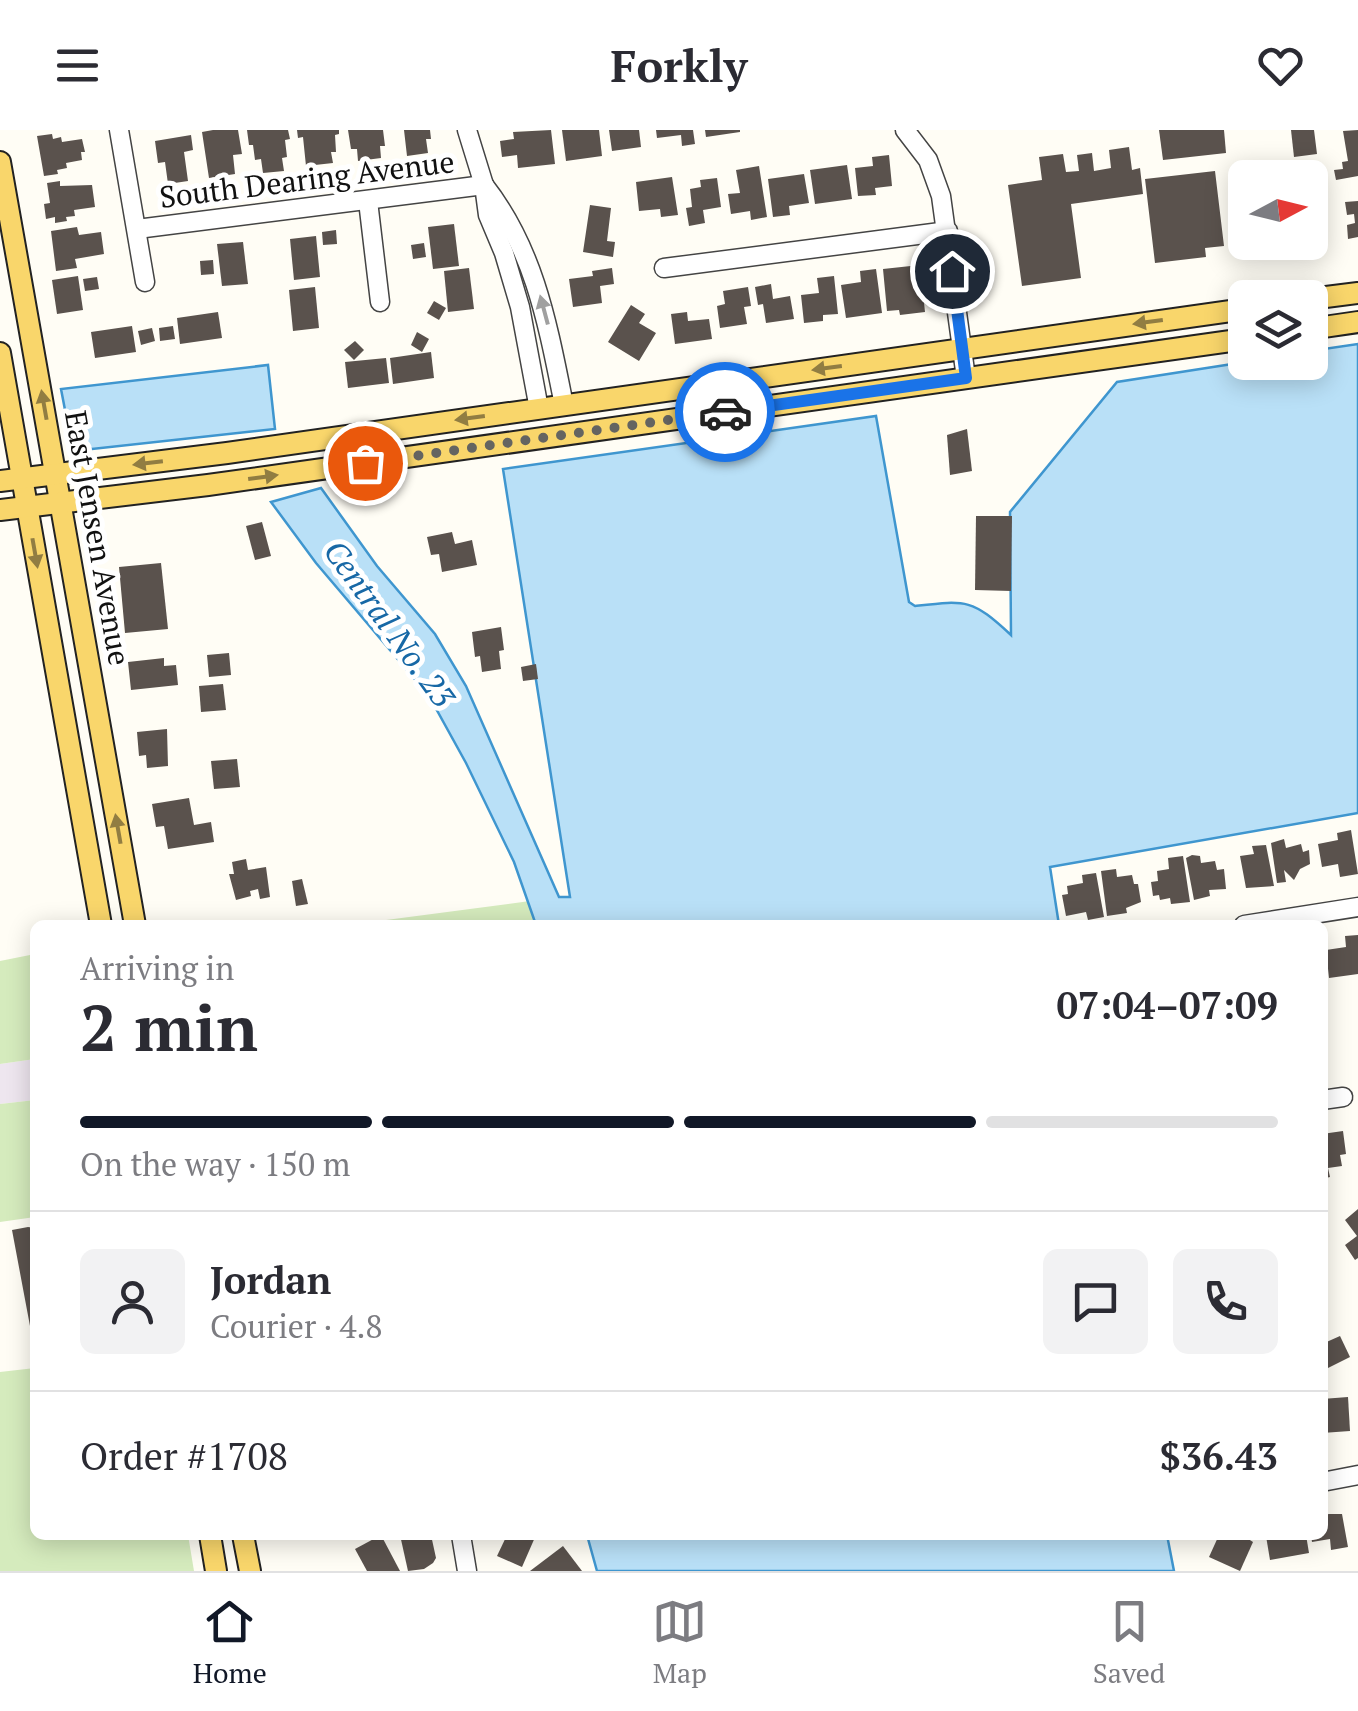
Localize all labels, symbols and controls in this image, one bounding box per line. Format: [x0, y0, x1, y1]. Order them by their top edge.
text: Forkly [611, 35, 747, 95]
icon: menu [50, 38, 105, 93]
icon: heart [1253, 38, 1308, 93]
street label: South Dearing Avenue [157, 141, 456, 217]
north arrow [1228, 160, 1328, 260]
map controls [1228, 160, 1328, 380]
pin [910, 229, 995, 314]
icon: home [925, 244, 980, 299]
button: layers [1228, 280, 1328, 380]
one-way arrow [535, 294, 551, 325]
one-way arrow [1132, 315, 1164, 331]
one-way arrow [810, 361, 842, 377]
courier [675, 362, 775, 462]
icon: car [698, 385, 753, 440]
one-way arrow [36, 389, 51, 421]
street label: East Jensen Avenue [56, 407, 140, 668]
one-way arrow [454, 411, 486, 427]
pin [323, 421, 408, 506]
icon: bag [338, 436, 393, 491]
one-way arrow [132, 455, 164, 471]
one-way arrow [247, 469, 279, 485]
water label: Central No. 23 [315, 531, 465, 716]
one-way arrow [28, 538, 43, 569]
one-way arrow [110, 813, 125, 844]
text: Arriving in [80, 947, 234, 989]
text: 07:04–07:09 [1056, 980, 1278, 1030]
text: 2 min [80, 983, 258, 1070]
text: On the way · 150 m [80, 1143, 350, 1185]
button: person [80, 1249, 185, 1354]
button: chat [1043, 1249, 1148, 1354]
button: phone [1173, 1249, 1278, 1354]
text: Jordan [210, 1255, 331, 1305]
text: Courier · 4.8 [210, 1305, 382, 1347]
text: Order #1708 [80, 1431, 288, 1481]
text: $36.43 [1159, 1431, 1278, 1481]
tab: Home [193, 1594, 267, 1691]
tab: Map [652, 1594, 707, 1691]
tab: Saved [1093, 1594, 1165, 1691]

